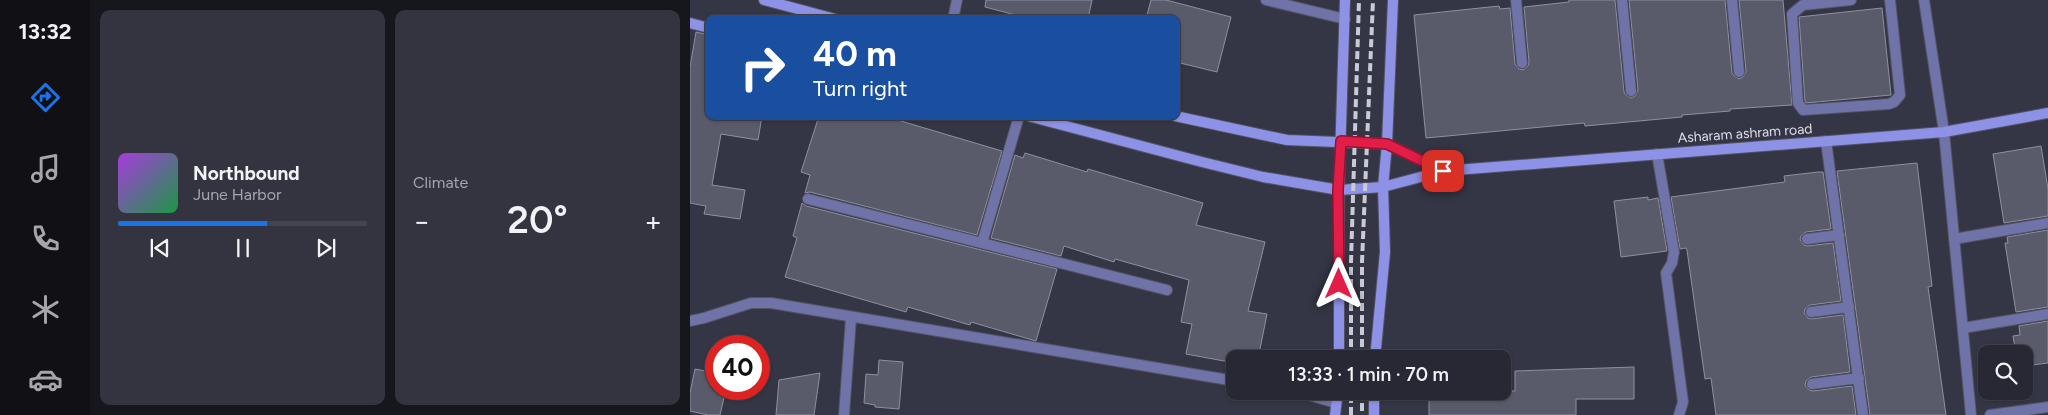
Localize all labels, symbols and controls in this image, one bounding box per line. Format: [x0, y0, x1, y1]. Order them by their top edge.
text: 13:32 [18, 18, 72, 45]
text: 40 m [813, 33, 897, 75]
icon: right [730, 35, 795, 100]
text: Turn right [813, 75, 908, 102]
icon: directions [28, 80, 63, 115]
street label: Asharam ashram road [1677, 120, 1813, 147]
pin [1422, 150, 1464, 192]
icon: music [28, 151, 63, 186]
icon: arrive [1429, 157, 1457, 185]
text: Northbound [193, 162, 300, 185]
text: Climate [413, 173, 468, 192]
text: June Harbor [193, 185, 281, 204]
text: 20° [507, 197, 568, 243]
text: − [413, 204, 430, 238]
text: + [645, 204, 662, 238]
icon: phone [28, 221, 63, 256]
icon: previous [146, 234, 174, 262]
icon: pause [229, 234, 257, 262]
icon: next [312, 234, 340, 262]
position arrow [1312, 257, 1364, 309]
icon: climate [28, 292, 63, 327]
speed limit sign: 40 [705, 335, 770, 400]
map controls [1978, 345, 2033, 400]
button: search [1978, 345, 2033, 400]
icon: car [28, 362, 63, 397]
text: 13:33 · 1 min · 70 m [1288, 363, 1449, 386]

